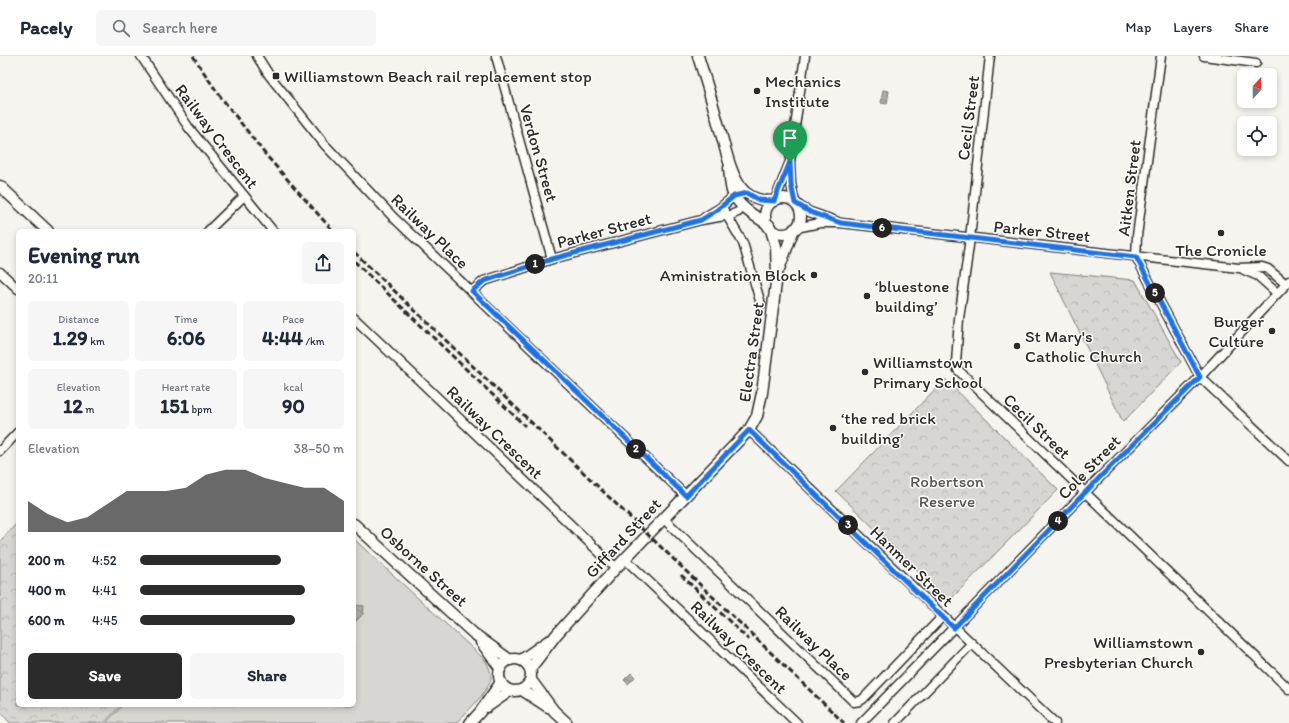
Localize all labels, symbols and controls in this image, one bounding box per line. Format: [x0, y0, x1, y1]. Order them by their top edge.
search box [96, 10, 376, 46]
text: Pacely [20, 16, 72, 39]
icon: search [110, 17, 132, 39]
text: Search here [142, 19, 218, 37]
text: Map [1126, 19, 1151, 36]
text: Layers [1173, 19, 1212, 36]
text: Share [1234, 19, 1269, 36]
place label: Williamstown Beach rail replacement stop [284, 66, 592, 86]
north arrow [1237, 68, 1277, 108]
map controls [1237, 68, 1277, 156]
marker: Williamstown Beach rail replacement stop [271, 71, 281, 81]
place label: Mechanics Institute [765, 71, 841, 111]
street label: Cecil Street [953, 74, 983, 162]
street label: Railway Crescent [171, 80, 263, 193]
marker: Mechanics Institute [752, 86, 762, 96]
street label: Verdon Street [516, 102, 562, 204]
button: locate [1237, 116, 1277, 156]
pin [773, 121, 807, 162]
icon: arrive [779, 127, 801, 149]
street label: Aitken Street [1113, 139, 1145, 237]
street label: Railway Place [387, 189, 473, 273]
street label: Parker Street [554, 208, 654, 252]
street label: Parker Street [993, 216, 1091, 246]
pin: 6 [872, 218, 892, 238]
text: 6 [879, 221, 885, 234]
marker: The Cronicle [1216, 228, 1226, 238]
place label: The Cronicle [1175, 240, 1267, 260]
text: Evening run [28, 242, 140, 269]
button: share [302, 242, 344, 284]
pin: 1 [525, 254, 545, 274]
text: 1 [532, 257, 538, 270]
place label: Aministration Block [660, 265, 806, 285]
marker: Aministration Block [809, 270, 819, 280]
text: 20:11 [28, 271, 58, 286]
place label: ‘bluestone building’ [875, 276, 949, 316]
pin: 5 [1145, 283, 1165, 303]
text: 5 [1152, 286, 1158, 299]
marker: ‘bluestone building’ [862, 291, 872, 301]
street label: Electra Street [734, 301, 768, 403]
place label: Burger Culture [1208, 311, 1264, 351]
text: Distance [58, 313, 99, 326]
text: Time [174, 313, 198, 326]
text: Pace [282, 313, 304, 326]
text: 1.29 [53, 326, 88, 350]
text: 6:06 [167, 326, 205, 350]
text: 4:44 [262, 326, 303, 350]
place label: St Mary's Catholic Church [1025, 326, 1142, 366]
marker: Burger Culture [1267, 326, 1277, 336]
text: km [88, 335, 105, 348]
text: /km [303, 335, 325, 348]
marker: St Mary's Catholic Church [1012, 341, 1022, 351]
place label: Williamstown Primary School [873, 352, 983, 392]
marker: Williamstown Primary School [860, 367, 870, 377]
text: Elevation [57, 381, 101, 394]
text: Heart rate [162, 381, 210, 394]
text: kcal [284, 381, 303, 394]
street label: Railway Crescent [443, 381, 548, 483]
street label: Cecil Street [999, 389, 1075, 463]
text: 12 [63, 394, 83, 418]
text: 151 [160, 394, 189, 418]
text: 90 [282, 394, 305, 418]
text: m [83, 403, 94, 416]
text: bpm [189, 403, 212, 416]
place label: ‘the red brick building’ [841, 408, 936, 448]
marker: ‘the red brick building’ [828, 423, 838, 433]
street label: Cole Street [1053, 431, 1125, 503]
pin: 2 [626, 439, 646, 459]
text: Elevation [28, 441, 80, 456]
text: 38–50 m [294, 441, 344, 456]
text: 2 [633, 442, 639, 455]
park label: Robertson Reserve [910, 471, 984, 511]
street label: Giffard Street [581, 494, 665, 582]
pin: 4 [1048, 511, 1068, 531]
text: 4 [1055, 514, 1061, 527]
pin: 3 [838, 515, 858, 535]
text: 3 [845, 518, 851, 531]
street label: Osborne Street [376, 521, 472, 611]
street label: Hanmer Street [866, 521, 958, 611]
text: 200 m [28, 553, 65, 568]
text: 4:52 [92, 553, 117, 568]
text: 400 m [28, 583, 66, 598]
text: 4:41 [92, 583, 117, 598]
street label: Railway Crescent [687, 596, 792, 698]
street label: Railway Place [771, 601, 857, 685]
text: 600 m [28, 613, 65, 628]
text: 4:45 [92, 613, 118, 628]
place label: Williamstown Presbyterian Church [1044, 632, 1193, 672]
marker: Williamstown Presbyterian Church [1196, 647, 1206, 657]
button: Save [28, 653, 182, 699]
button: Share [190, 653, 344, 699]

